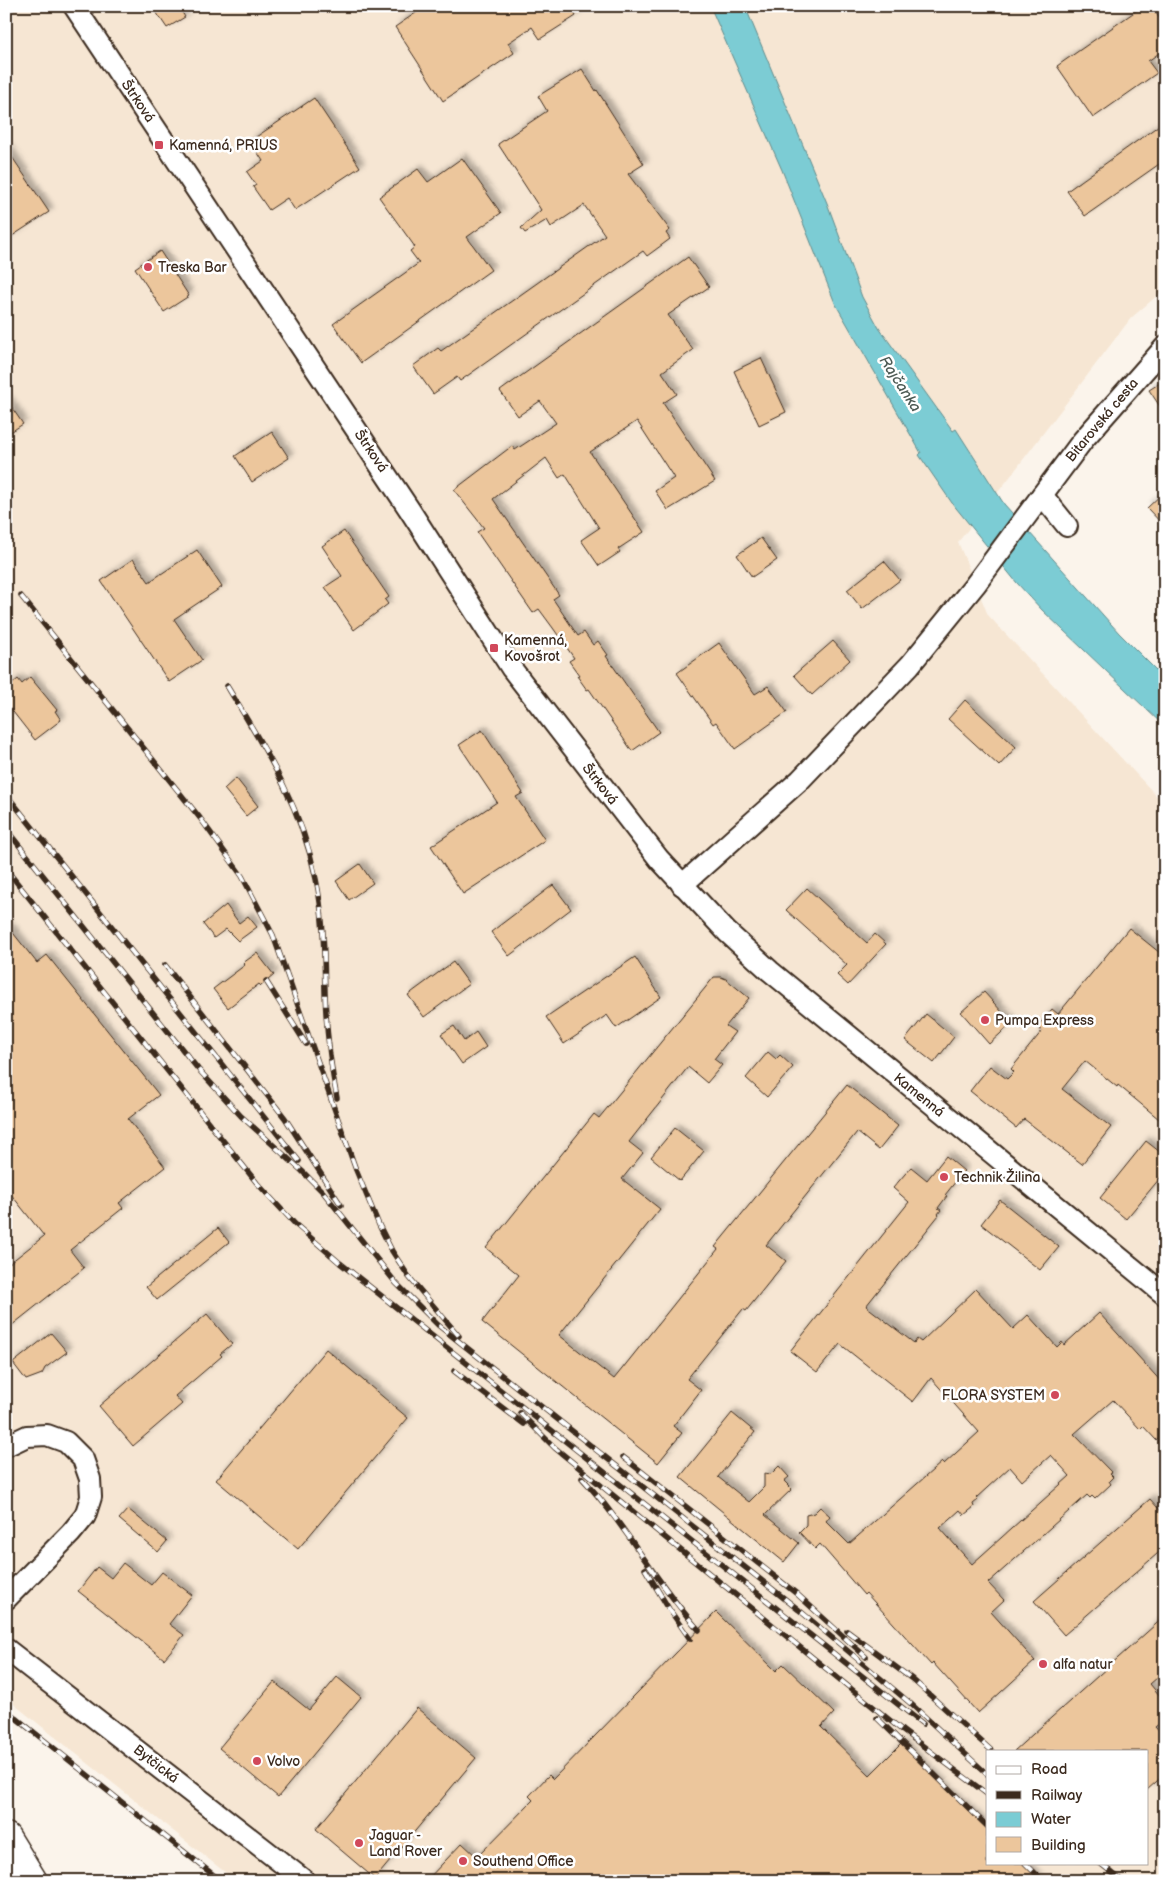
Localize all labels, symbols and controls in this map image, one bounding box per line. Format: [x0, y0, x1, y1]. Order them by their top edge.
street label: Štrková [118, 76, 159, 126]
place label: Kamenná, PRIUS [169, 137, 278, 154]
marker: Kamenná, PRIUS [153, 139, 165, 151]
place label: Treska Bar [158, 259, 228, 276]
marker: Treska Bar [142, 261, 154, 273]
water label: Rajčanka [875, 352, 925, 416]
street label: Bitarovská cesta [1062, 375, 1142, 465]
street label: Štrková [351, 426, 392, 476]
place label: Kamenná, Kovošrot [504, 632, 567, 665]
marker: Kamenná, Kovošrot [488, 642, 500, 654]
street label: Štrková [579, 759, 622, 808]
place label: Pumpa Express [995, 1012, 1094, 1029]
marker: Pumpa Express [979, 1014, 991, 1026]
street label: Kamenná [890, 1069, 948, 1121]
place label: Technik Žilina [954, 1168, 1040, 1186]
marker: Technik Žilina [938, 1171, 950, 1183]
place label: FLORA SYSTEM [942, 1387, 1045, 1404]
marker: FLORA SYSTEM [1049, 1389, 1061, 1401]
place label: alfa natur [1053, 1656, 1113, 1673]
marker: alfa natur [1037, 1658, 1049, 1670]
street label: Bytčická [130, 1741, 182, 1787]
legend [986, 1750, 1148, 1864]
place label: Volvo [267, 1753, 300, 1770]
marker: Volvo [251, 1755, 263, 1767]
text: Road [1031, 1760, 1067, 1779]
text: Railway [1031, 1786, 1082, 1805]
text: Water [1031, 1810, 1071, 1829]
place label: Jaguar - Land Rover [369, 1827, 443, 1860]
text: Building [1031, 1836, 1086, 1855]
marker: Jaguar - Land Rover [353, 1837, 365, 1849]
place label: Southend Office [473, 1853, 574, 1870]
marker: Southend Office [457, 1855, 469, 1867]

